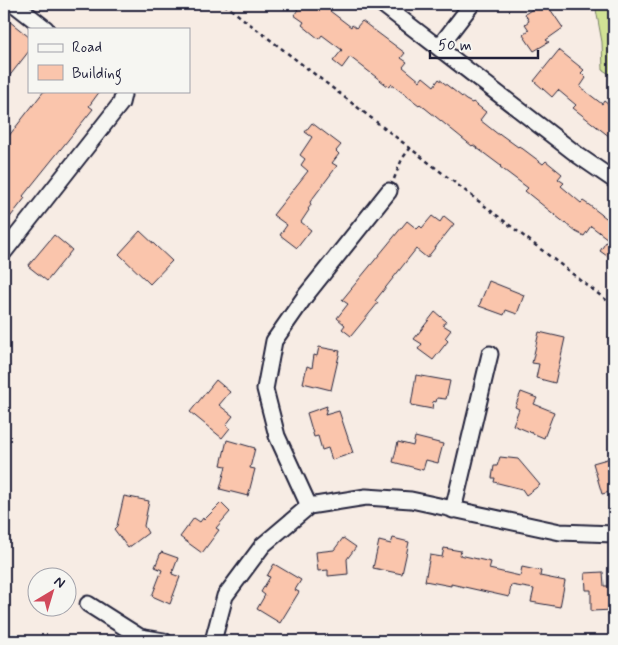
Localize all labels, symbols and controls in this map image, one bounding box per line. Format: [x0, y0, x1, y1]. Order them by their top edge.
legend [28, 28, 190, 92]
scale bar [430, 28, 538, 60]
text: 50 m [438, 36, 472, 56]
text: Road [72, 38, 102, 58]
text: Building [72, 64, 122, 85]
north arrow [28, 568, 78, 618]
text: N [50, 573, 69, 593]

